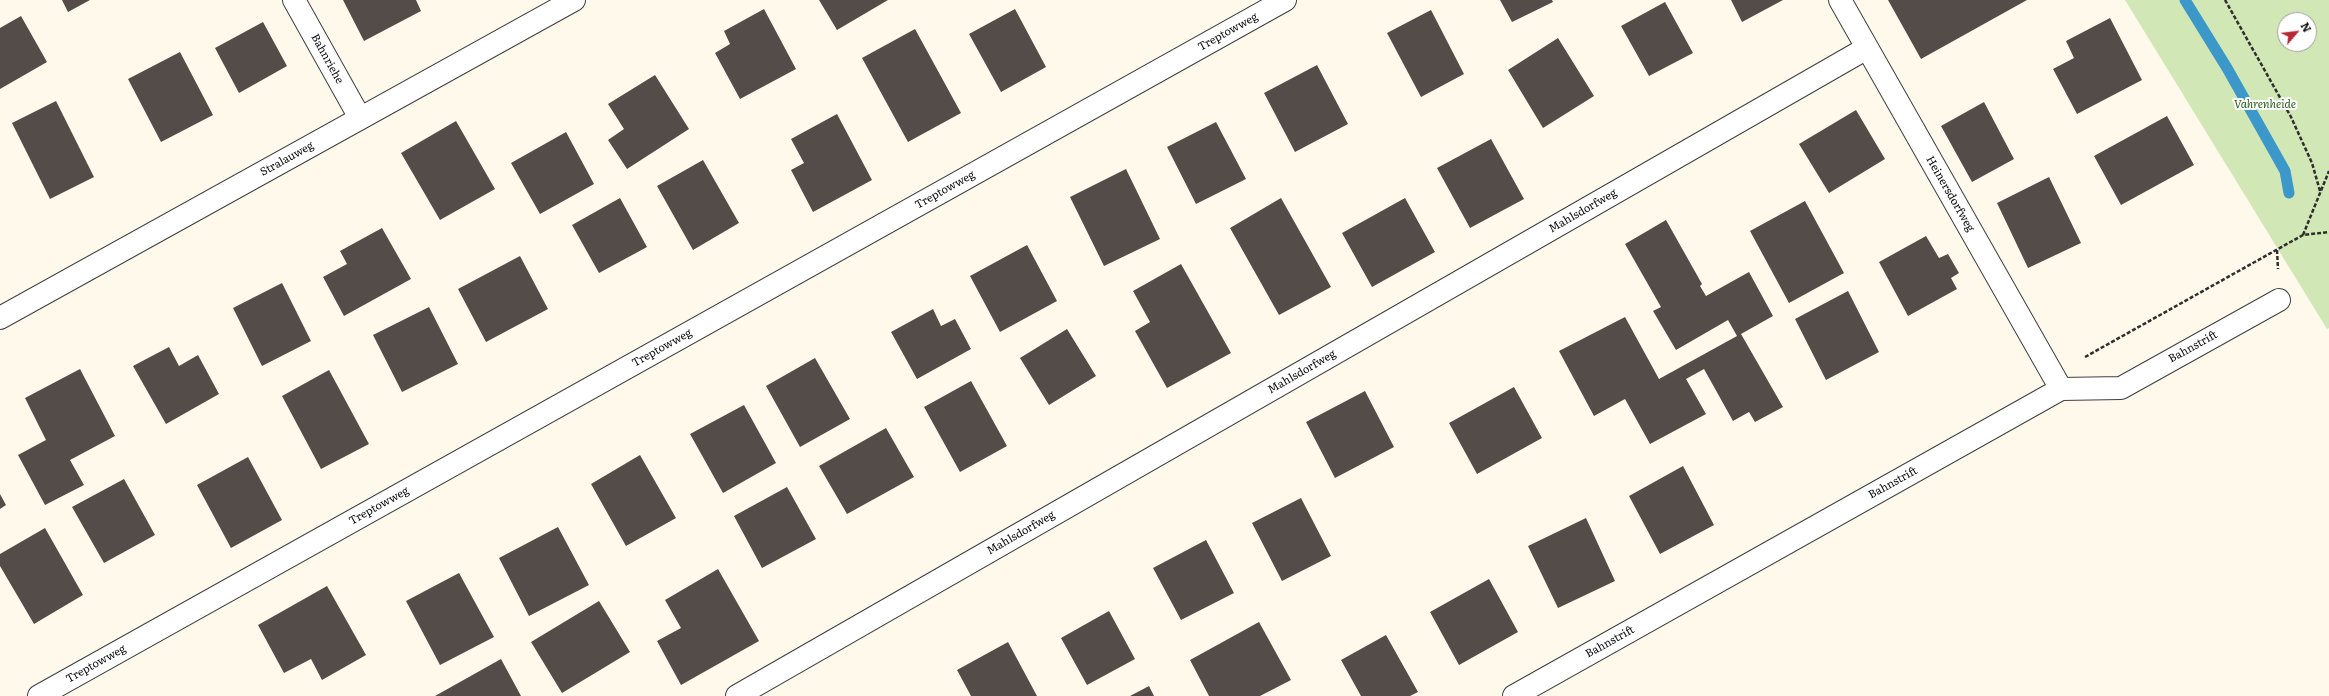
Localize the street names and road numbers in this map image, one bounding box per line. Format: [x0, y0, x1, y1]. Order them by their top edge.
street label: Treptowweg [1196, 10, 1260, 54]
street label: Bahnriehe [308, 32, 346, 86]
street label: Stralauweg [258, 139, 316, 179]
street label: Heinersdorfweg [1923, 154, 1977, 234]
street label: Treptowweg [913, 168, 977, 212]
street label: Mahlsdorfweg [1547, 186, 1619, 236]
street label: Treptowweg [630, 326, 694, 370]
street label: Bahnstrift [2166, 328, 2220, 366]
street label: Mahlsdorfweg [1266, 347, 1338, 397]
street label: Bahnstrift [1866, 464, 1920, 502]
street label: Treptowweg [347, 484, 411, 528]
street label: Mahlsdorfweg [985, 508, 1057, 558]
street label: Bahnstrift [1583, 623, 1637, 661]
street label: Treptowweg [64, 642, 128, 686]

